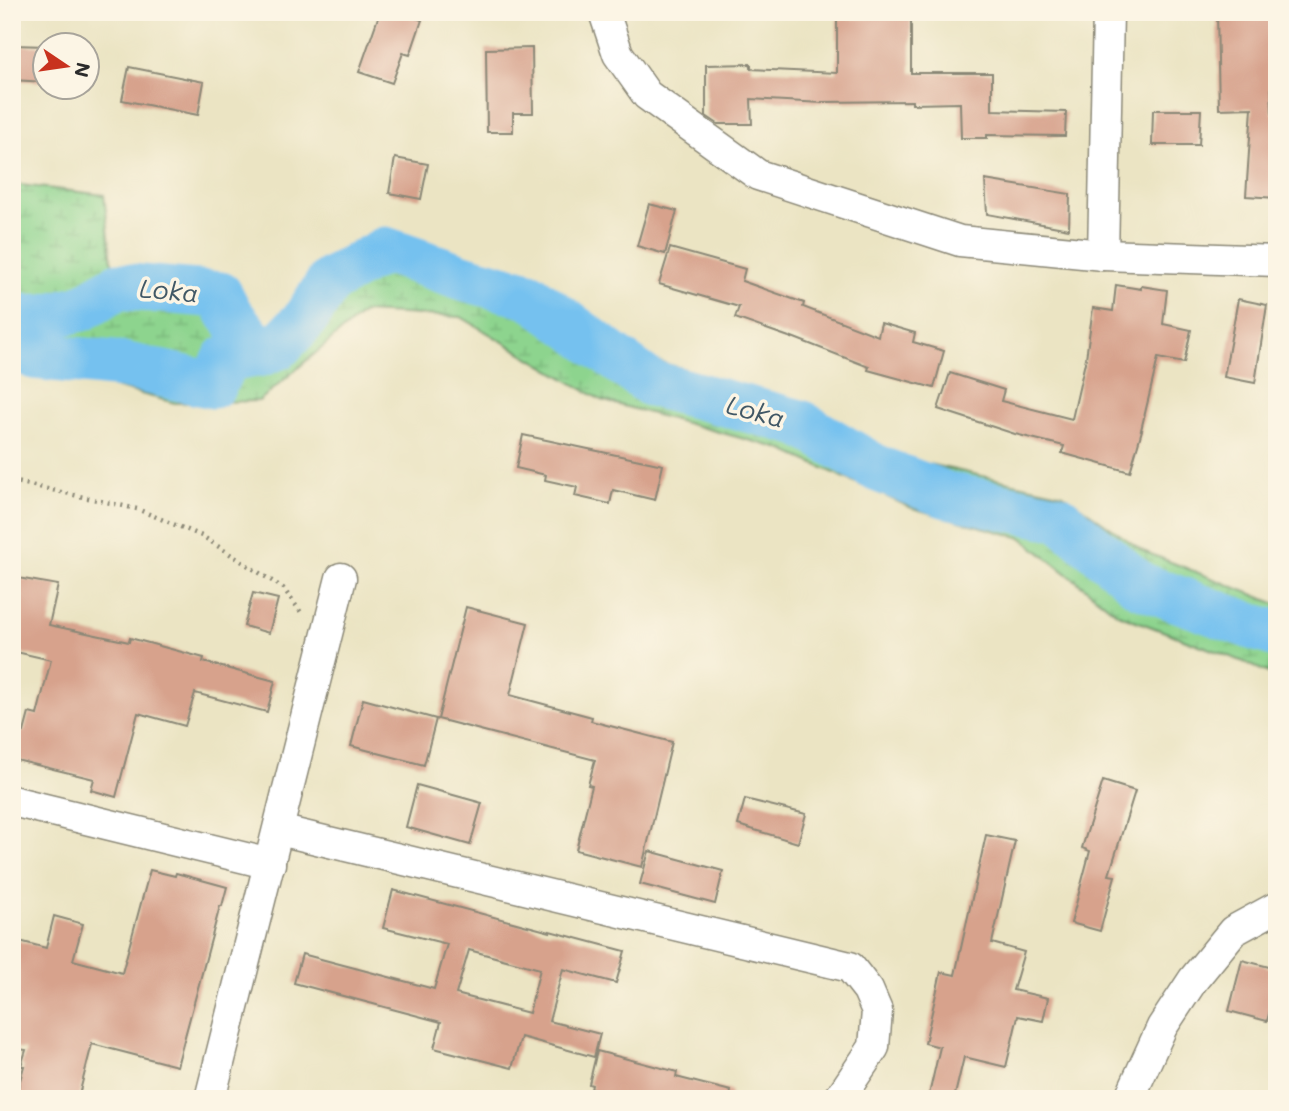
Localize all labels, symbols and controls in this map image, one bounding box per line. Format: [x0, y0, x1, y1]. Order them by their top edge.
north arrow [32, 32, 102, 102]
text: N [69, 60, 97, 80]
water label: Loka [138, 270, 200, 310]
water label: Loka [723, 387, 789, 435]

